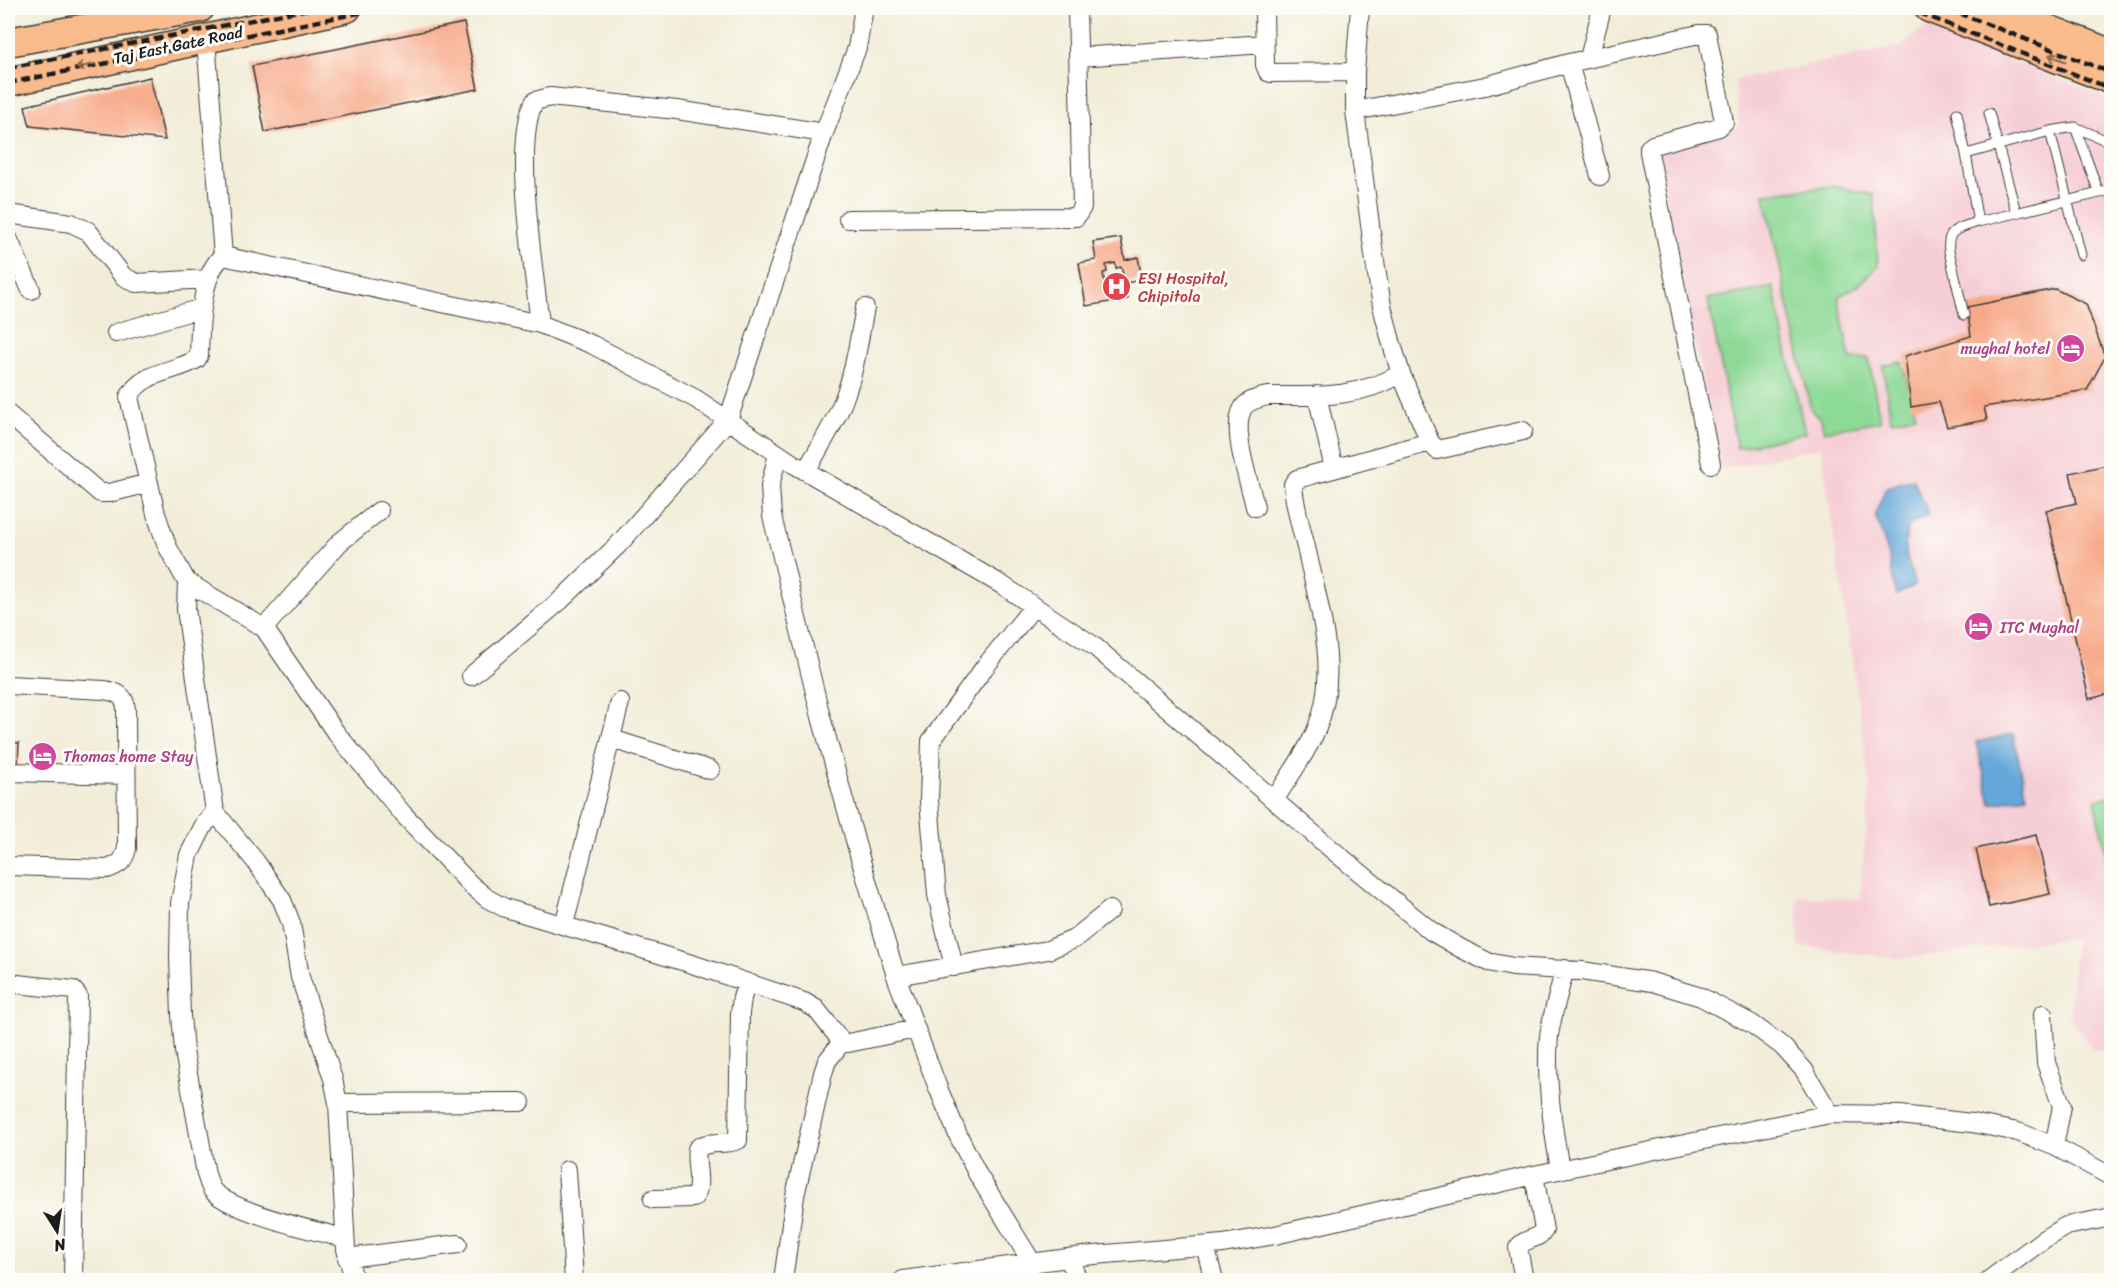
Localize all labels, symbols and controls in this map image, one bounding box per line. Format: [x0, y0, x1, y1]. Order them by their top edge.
street label: Taj East Gate Road [111, 17, 247, 73]
one-way arrow [2048, 52, 2067, 63]
one-way arrow [76, 60, 95, 72]
place label: ESI Hospital, Chipitola [1138, 264, 1229, 311]
hospital icon: ESI Hospital, Chipitola [1101, 271, 1133, 303]
hotel icon: mughal hotel [2055, 332, 2087, 364]
place label: mughal hotel [1960, 334, 2050, 363]
hotel icon: ITC Mughal [1963, 611, 1995, 643]
place label: ITC Mughal [1999, 613, 2080, 642]
hotel icon: Thomas home Stay [26, 740, 58, 772]
place label: Thomas home Stay [63, 742, 194, 771]
north arrow [27, 1201, 87, 1261]
text: N [51, 1230, 69, 1261]

